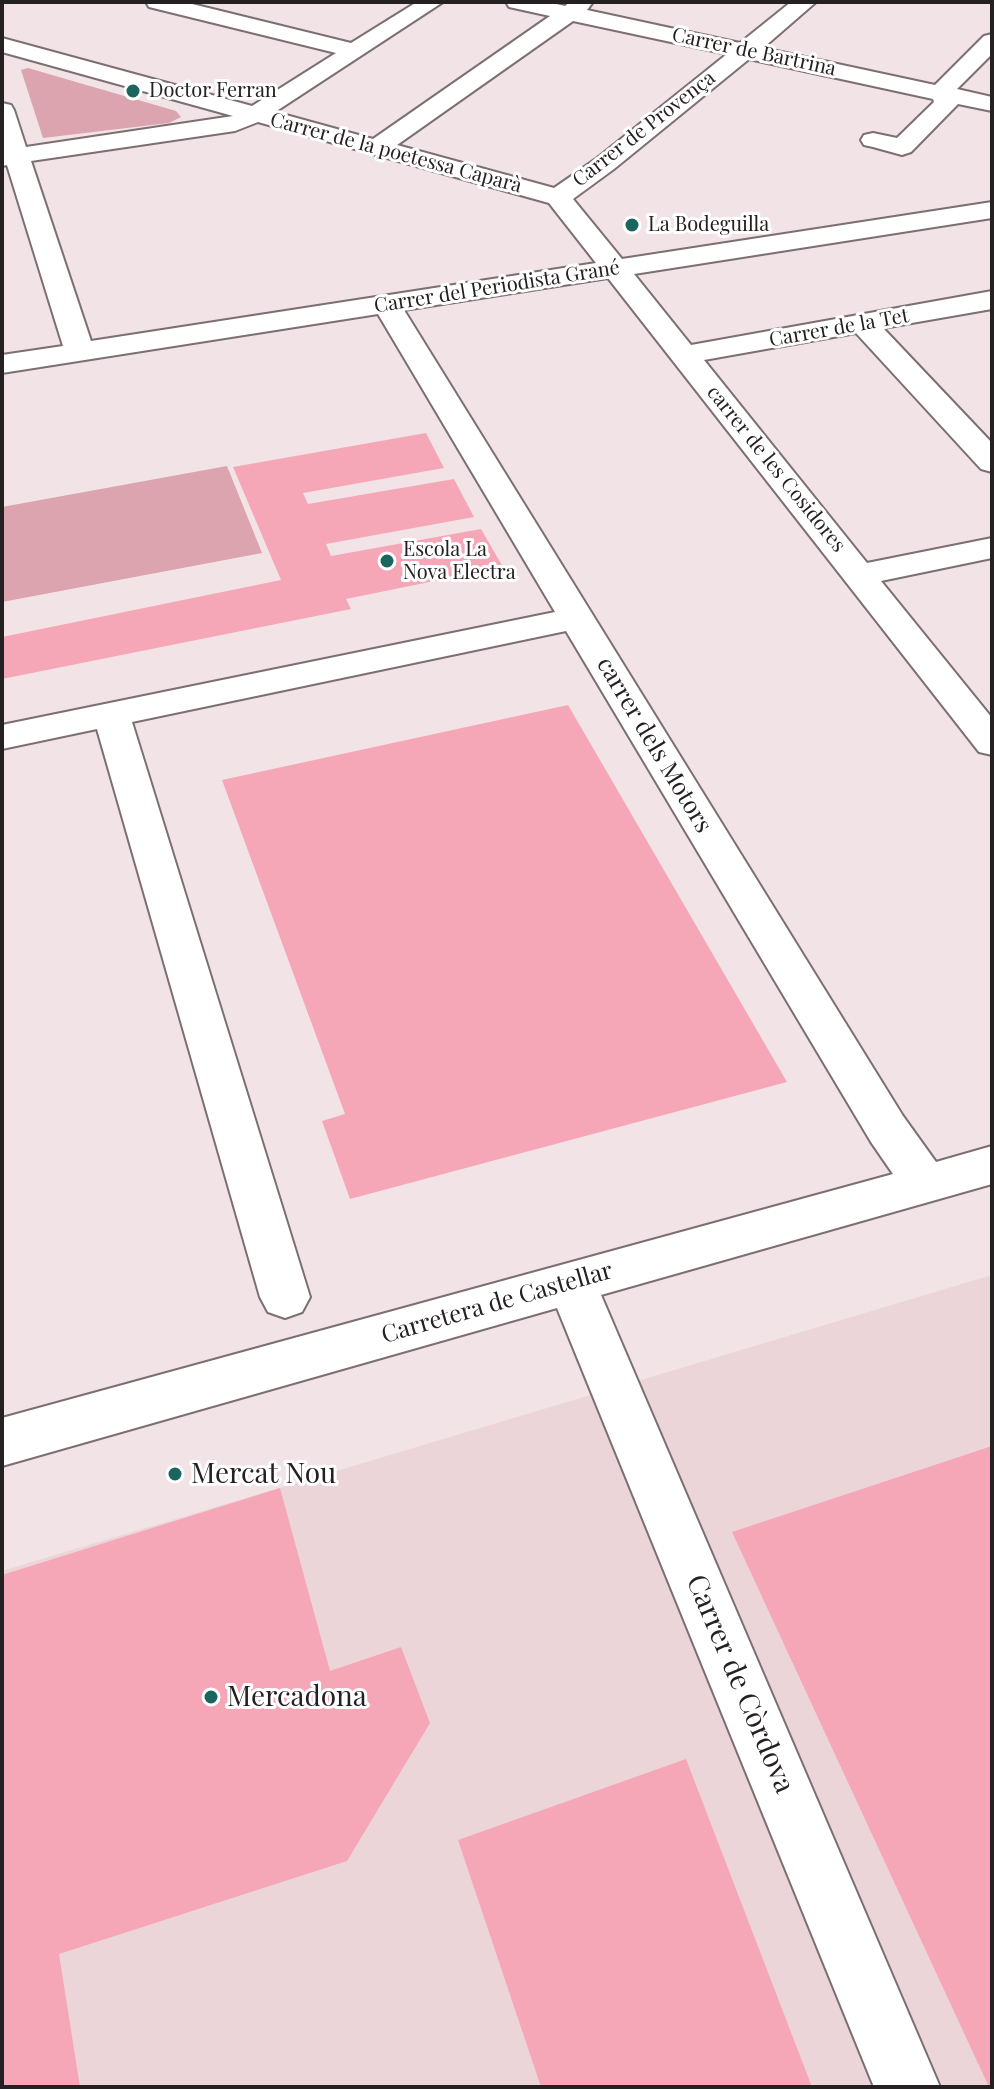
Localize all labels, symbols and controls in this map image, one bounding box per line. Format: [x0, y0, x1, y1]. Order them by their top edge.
street label: Carrer de Bartrina [670, 23, 838, 81]
street label: Carrer de Provença [568, 66, 720, 192]
place label: Doctor Ferran [149, 79, 277, 103]
marker: Doctor Ferran [124, 82, 142, 100]
street label: Carrer de la poetessa Caparà [268, 108, 524, 198]
place label: La Bodeguilla [648, 213, 769, 237]
marker: La Bodeguilla [623, 216, 641, 234]
street label: Carrer del Periodista Grané [373, 256, 621, 318]
street label: Carrer de la Tet [767, 304, 911, 352]
street label: carrer de les Cosidores [702, 381, 850, 557]
place label: Escola La Nova Electra [403, 538, 516, 585]
marker: Escola La Nova Electra [378, 552, 396, 570]
street label: carrer dels Motors [590, 652, 718, 838]
street label: Carretera de Castellar [378, 1256, 616, 1350]
place label: Mercat Nou [191, 1457, 336, 1491]
marker: Mercat Nou [166, 1465, 184, 1483]
street label: Carrer de Còrdova [679, 1570, 801, 1798]
place label: Mercadona [227, 1680, 367, 1714]
marker: Mercadona [202, 1688, 220, 1706]

